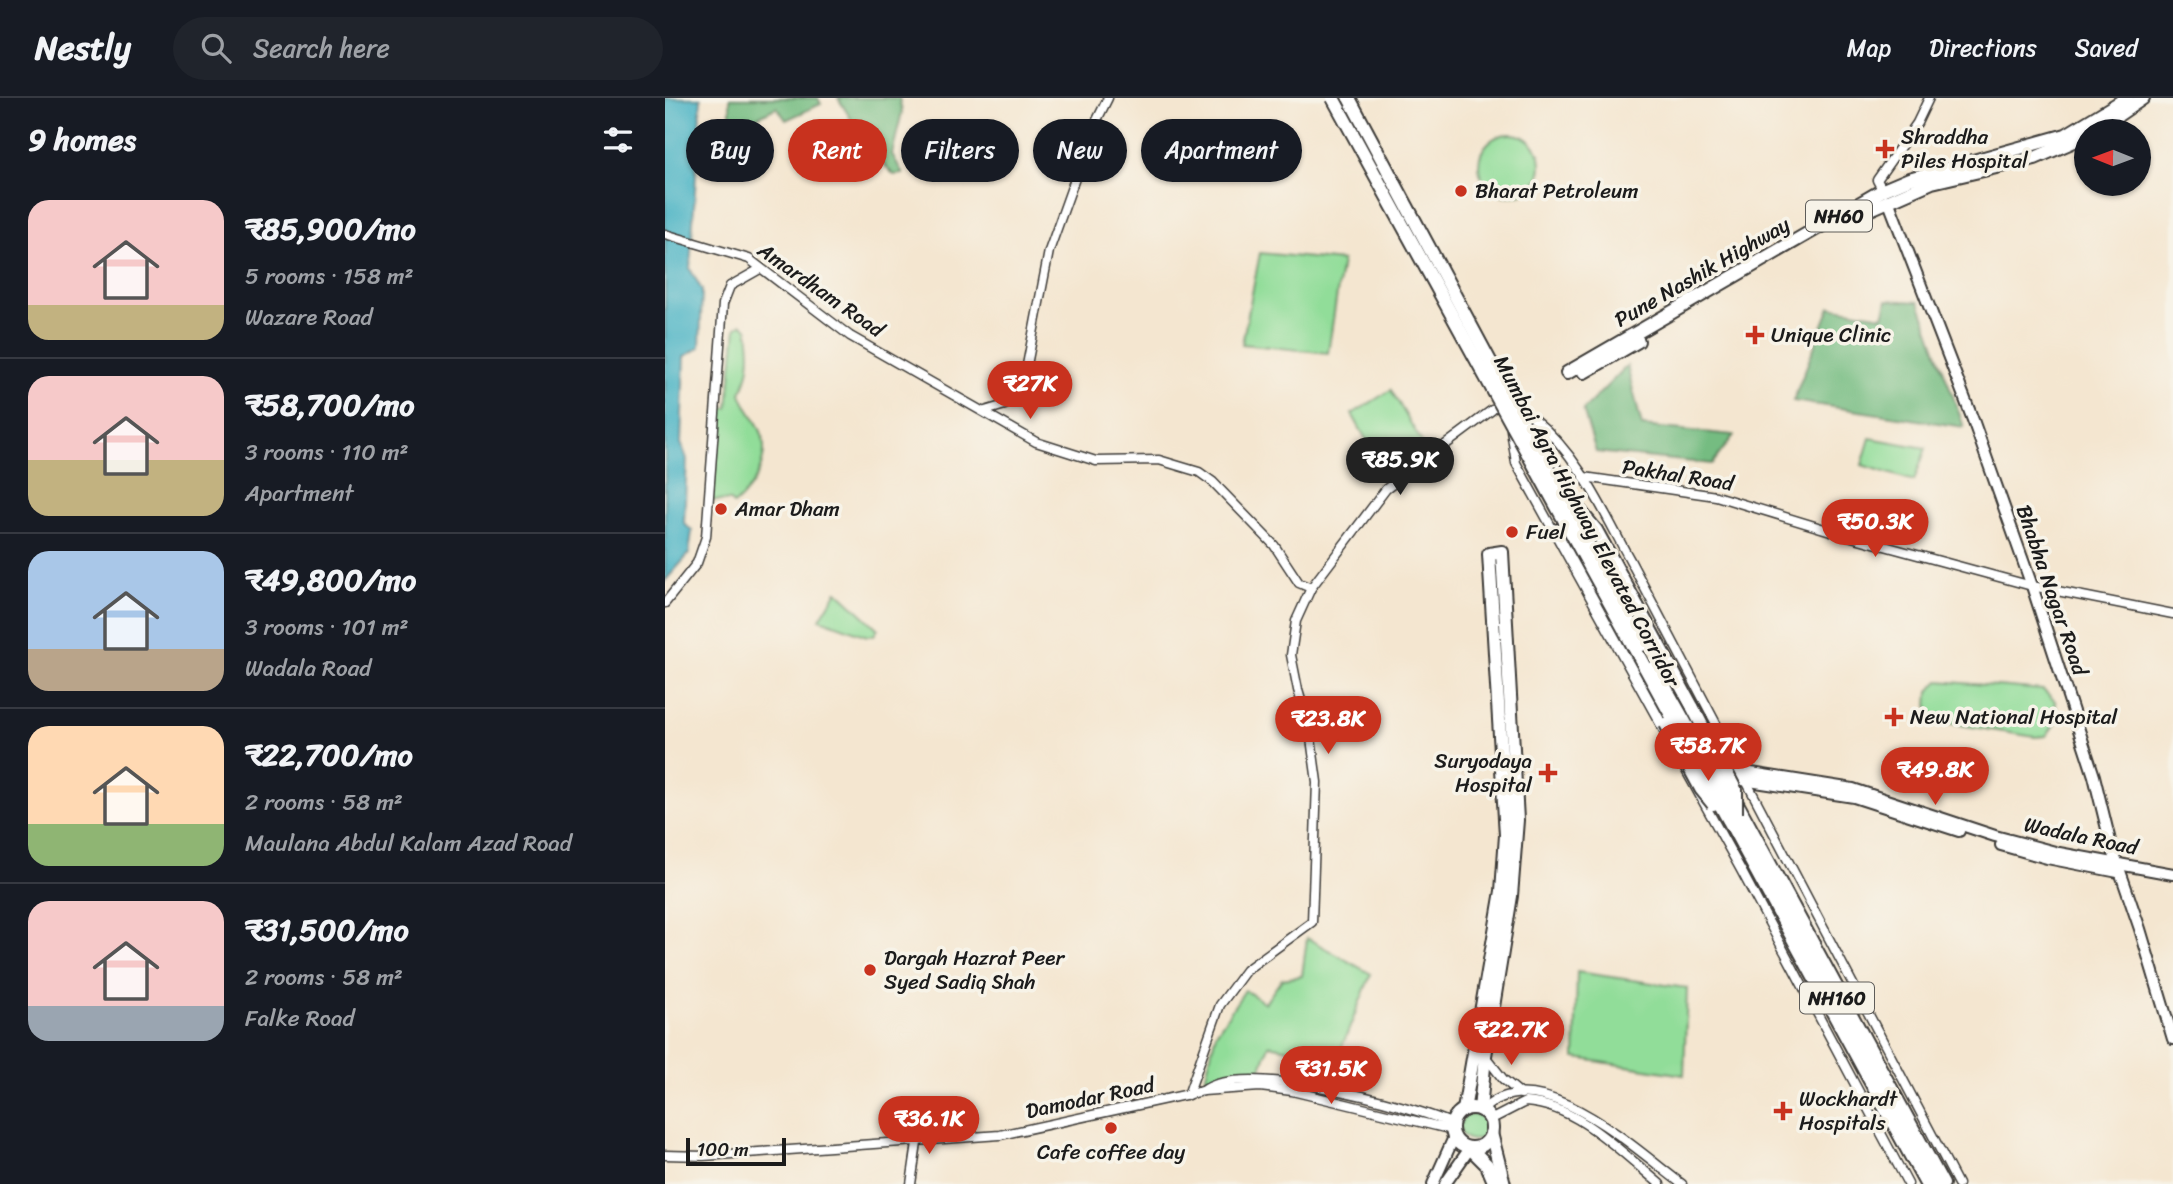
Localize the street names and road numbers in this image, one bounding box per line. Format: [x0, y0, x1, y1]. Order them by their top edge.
road number: NH60 [1806, 200, 1872, 232]
street label: Pune Nashik Highway [1607, 206, 1797, 338]
street label: Amardham Road [749, 231, 894, 349]
street label: Mumbai Agra Highway Elevated Corridor [1483, 348, 1692, 695]
street label: Pakhal Road [1620, 447, 1738, 503]
street label: Bhabha Nagar Road [2005, 499, 2100, 682]
street label: Wadala Road [2021, 805, 2143, 867]
road number: NH160 [1800, 983, 1874, 1014]
street label: Damodar Road [1022, 1065, 1160, 1130]

